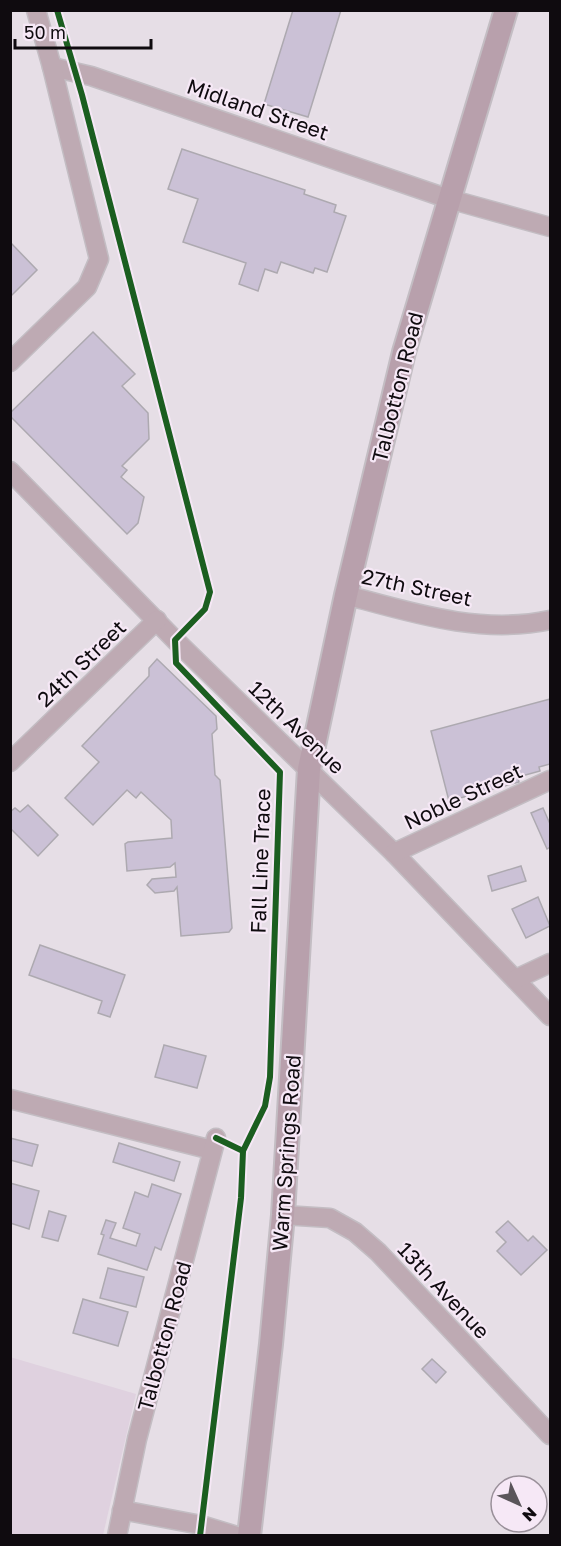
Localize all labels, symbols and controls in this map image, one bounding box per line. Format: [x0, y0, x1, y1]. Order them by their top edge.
scale bar [15, 12, 152, 50]
text: 50 m [24, 21, 66, 43]
street label: Midland Street [184, 73, 332, 145]
street label: Talbotton Road [366, 309, 428, 465]
street label: 27th Street [359, 563, 475, 611]
street label: 24th Street [31, 614, 131, 712]
street label: 12th Avenue [244, 675, 350, 779]
street label: Noble Street [400, 757, 526, 835]
street label: Fall Line Trace [244, 788, 276, 934]
street label: Warm Springs Road [266, 1054, 306, 1252]
street label: 13th Avenue [392, 1236, 496, 1344]
street label: Talbotton Road [132, 1258, 196, 1414]
north arrow [489, 1474, 549, 1534]
text: N [518, 1503, 541, 1526]

